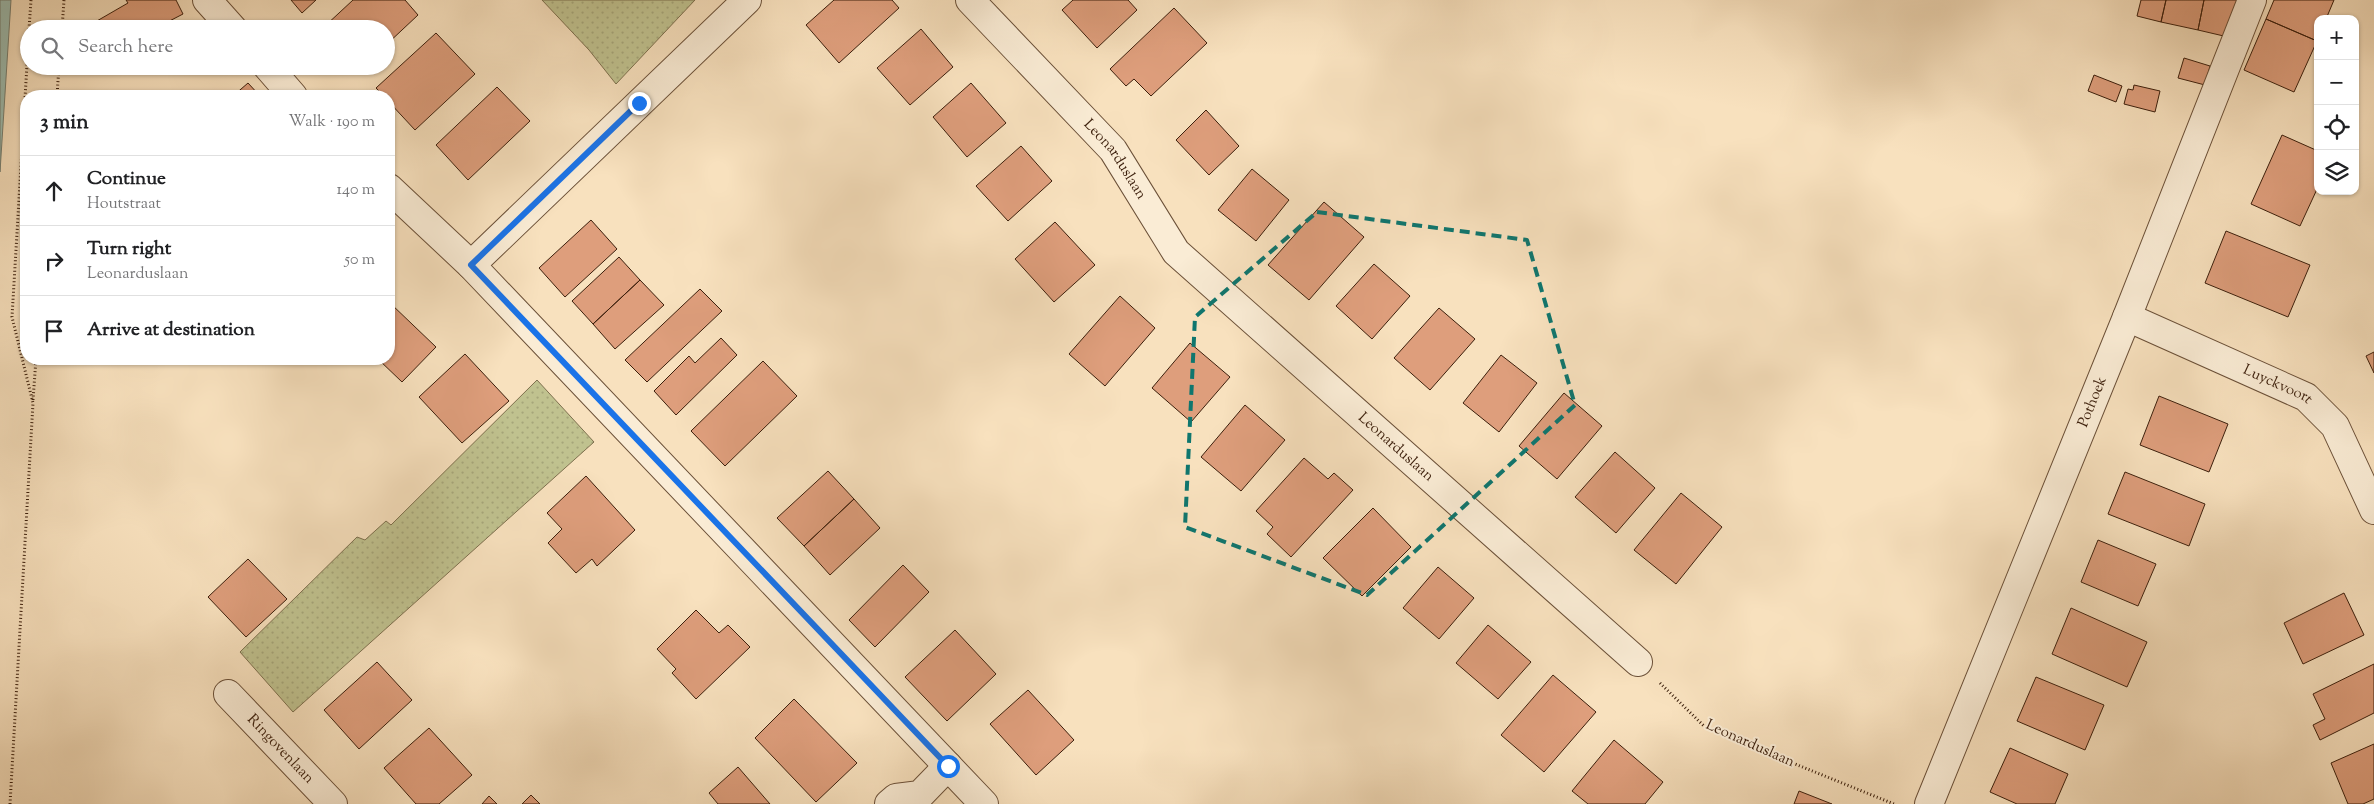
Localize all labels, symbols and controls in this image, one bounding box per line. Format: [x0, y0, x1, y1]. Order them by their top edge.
map controls [2314, 15, 2359, 195]
button: + [2314, 15, 2359, 60]
search box [20, 20, 395, 75]
icon: search [38, 34, 66, 62]
text: Search here [78, 34, 173, 61]
button: − [2314, 60, 2359, 105]
route end [628, 92, 651, 115]
button: locate [2314, 105, 2359, 150]
text: 3 min [40, 108, 89, 138]
text: Walk · 190 m [288, 111, 375, 134]
street label: Leonarduslaan [1079, 115, 1152, 204]
button: layers [2314, 150, 2359, 195]
text: Continue [87, 166, 166, 193]
icon: ahead [40, 177, 68, 205]
text: 140 m [337, 179, 375, 202]
text: Houtstraat [87, 193, 161, 216]
text: Turn right [87, 236, 171, 263]
icon: right [40, 247, 68, 275]
text: 50 m [344, 249, 375, 272]
text: Leonarduslaan [87, 263, 189, 286]
icon: arrive [40, 317, 68, 345]
text: Arrive at destination [87, 317, 255, 344]
street label: Luyckvoort [2240, 360, 2318, 409]
street label: Pothoek [2073, 373, 2112, 431]
street label: Leonarduslaan [1353, 408, 1438, 487]
street label: Ringovenlaan [242, 710, 319, 789]
street label: Leonarduslaan [1702, 715, 1798, 773]
route start [937, 755, 960, 778]

